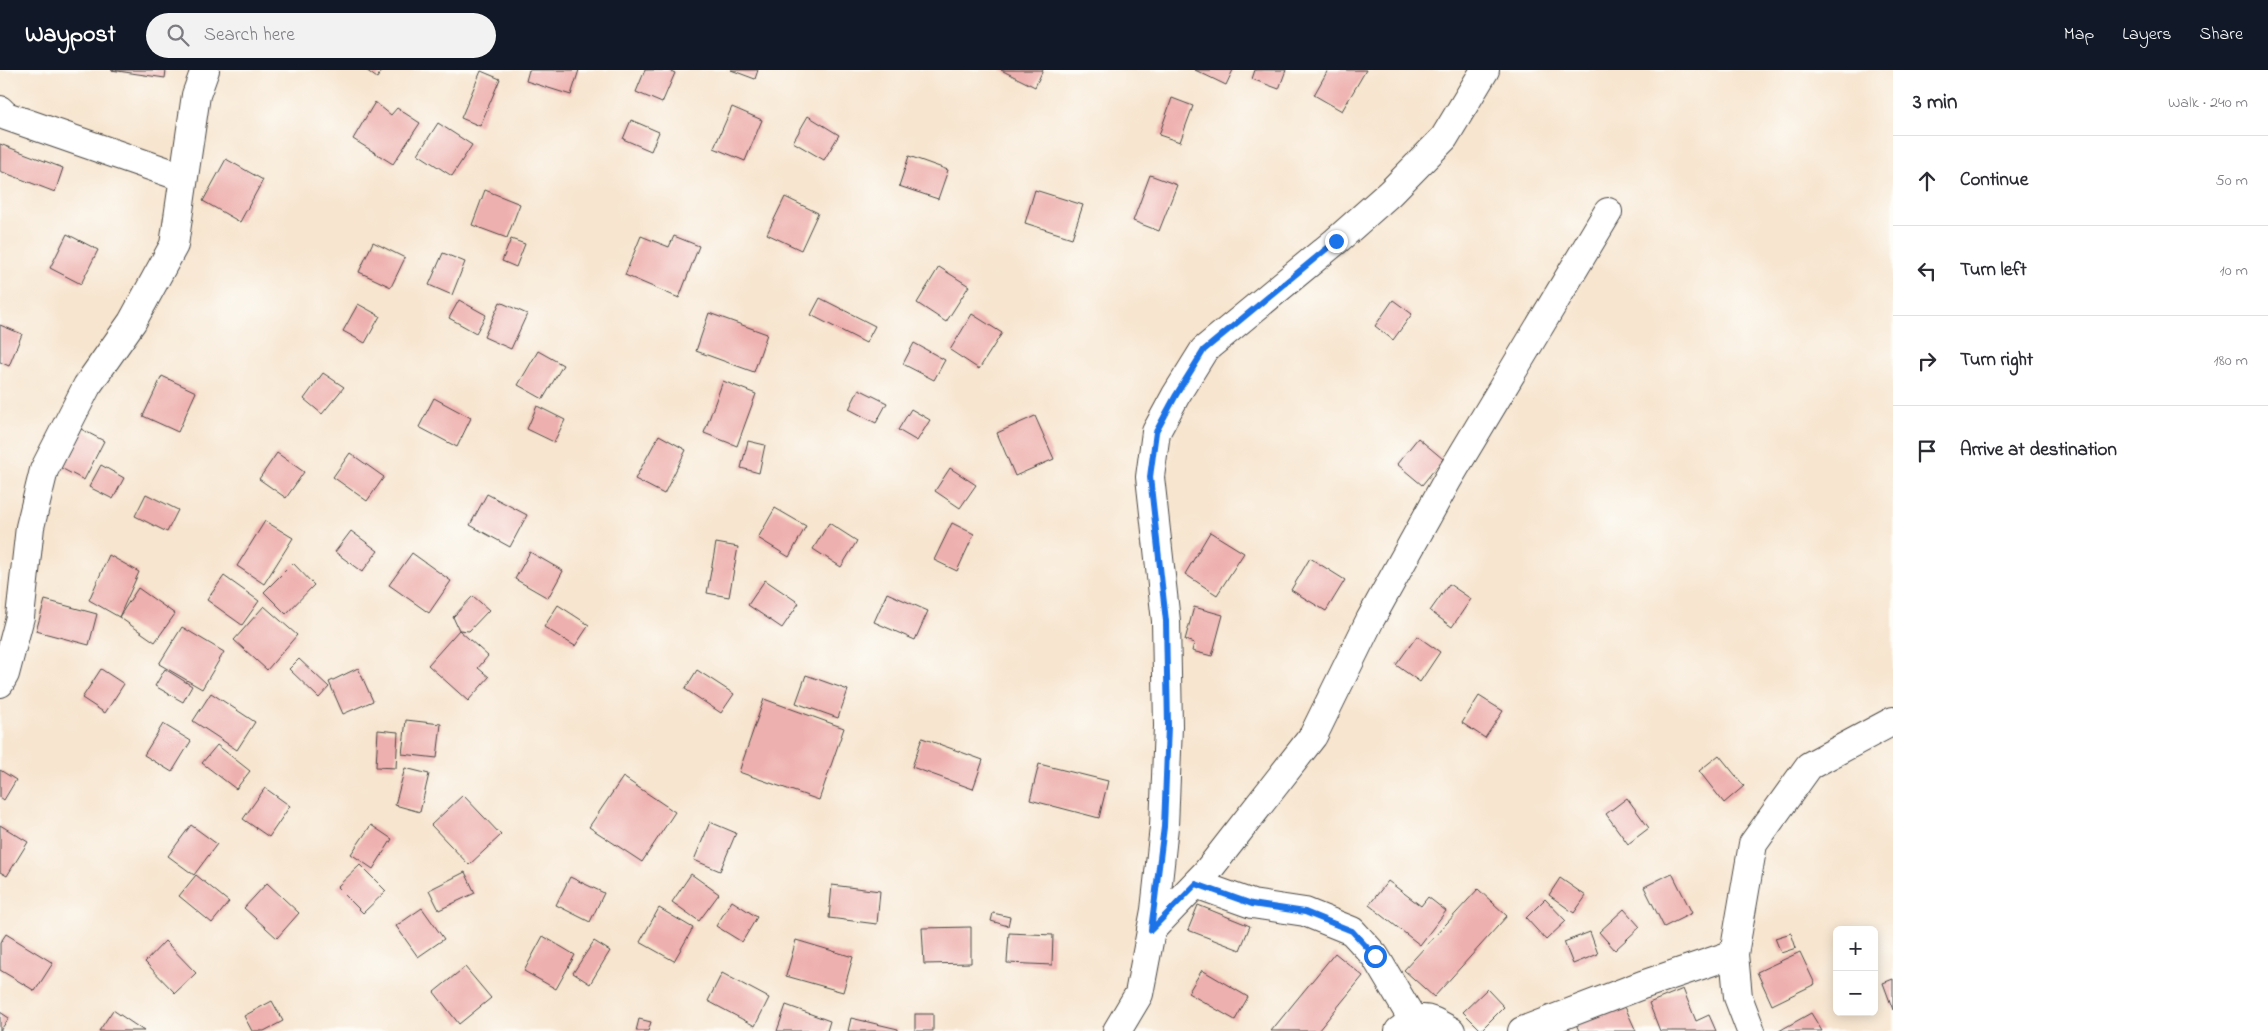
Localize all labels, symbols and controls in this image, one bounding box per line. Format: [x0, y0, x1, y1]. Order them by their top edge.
search box [146, 13, 496, 58]
text: Waypost [25, 18, 116, 53]
icon: search [164, 21, 192, 49]
text: Search here [204, 22, 295, 49]
text: Map [2064, 22, 2094, 48]
text: Layers [2122, 22, 2172, 48]
text: Share [2200, 22, 2243, 48]
text: 3 min [1913, 88, 1957, 118]
text: Walk · 240 m [2168, 91, 2248, 115]
icon: ahead [1913, 167, 1941, 195]
text: Continue [1960, 167, 2028, 194]
text: 50 m [2216, 169, 2248, 193]
route end [1325, 230, 1348, 253]
icon: left [1913, 257, 1941, 285]
text: Turn left [1960, 257, 2027, 284]
text: 10 m [2220, 259, 2248, 283]
icon: right [1913, 347, 1941, 375]
text: Turn right [1960, 347, 2033, 374]
text: 180 m [2214, 349, 2248, 373]
icon: arrive [1913, 437, 1941, 465]
text: Arrive at destination [1960, 437, 2117, 464]
map controls [1833, 926, 1878, 1016]
button: + [1833, 926, 1878, 971]
route start [1364, 945, 1387, 968]
button: − [1833, 971, 1878, 1016]

